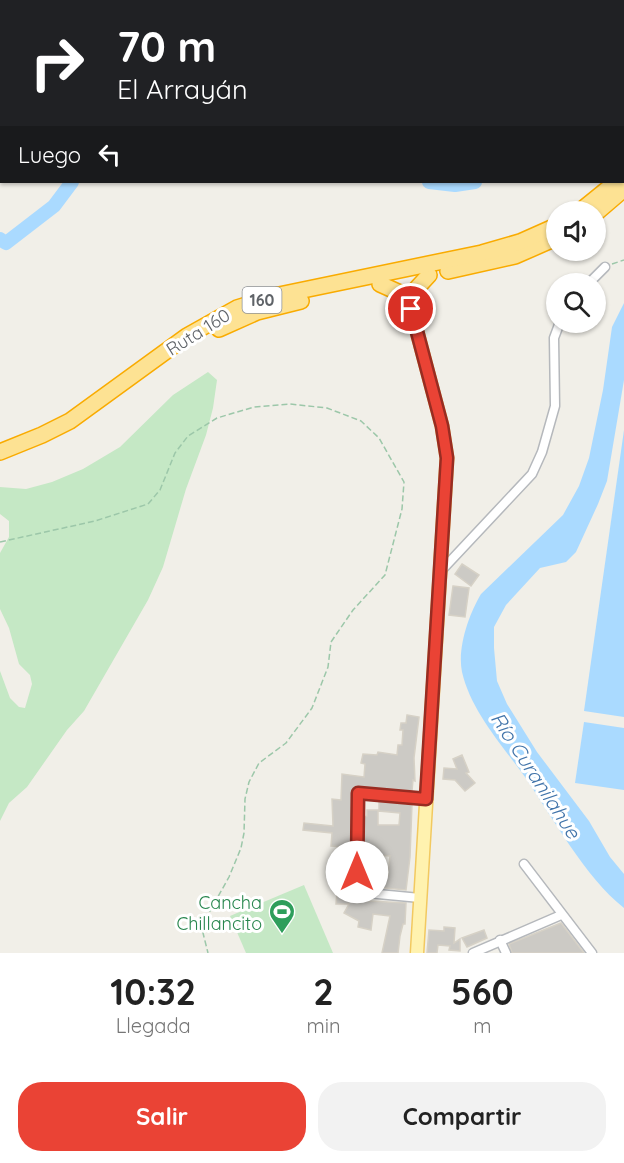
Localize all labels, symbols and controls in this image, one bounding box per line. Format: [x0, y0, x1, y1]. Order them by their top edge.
text: 70 m [117, 20, 216, 73]
icon: right [18, 24, 96, 102]
text: El Arrayán [117, 72, 248, 106]
icon: left [93, 138, 126, 171]
text: Luego [18, 141, 81, 169]
map controls [546, 201, 606, 333]
button: sound [546, 201, 606, 261]
button: search [546, 273, 606, 333]
pin [385, 283, 436, 334]
road number: 160 [242, 287, 282, 313]
icon: arrive [394, 292, 427, 325]
street label: Ruta 160 [162, 303, 234, 361]
water label: Río Curanilahue [486, 707, 587, 844]
position arrow [325, 840, 389, 904]
place label: Cancha Chillancito [177, 891, 262, 935]
sports icon: Cancha Chillancito [267, 897, 297, 935]
text: 10:32 [110, 969, 196, 1014]
text: 2 [313, 969, 334, 1014]
text: 560 [451, 969, 514, 1014]
text: Llegada [116, 1013, 191, 1038]
text: min [306, 1013, 341, 1038]
text: m [473, 1013, 491, 1038]
button: Salir [18, 1082, 306, 1151]
button: Compartir [318, 1082, 606, 1151]

